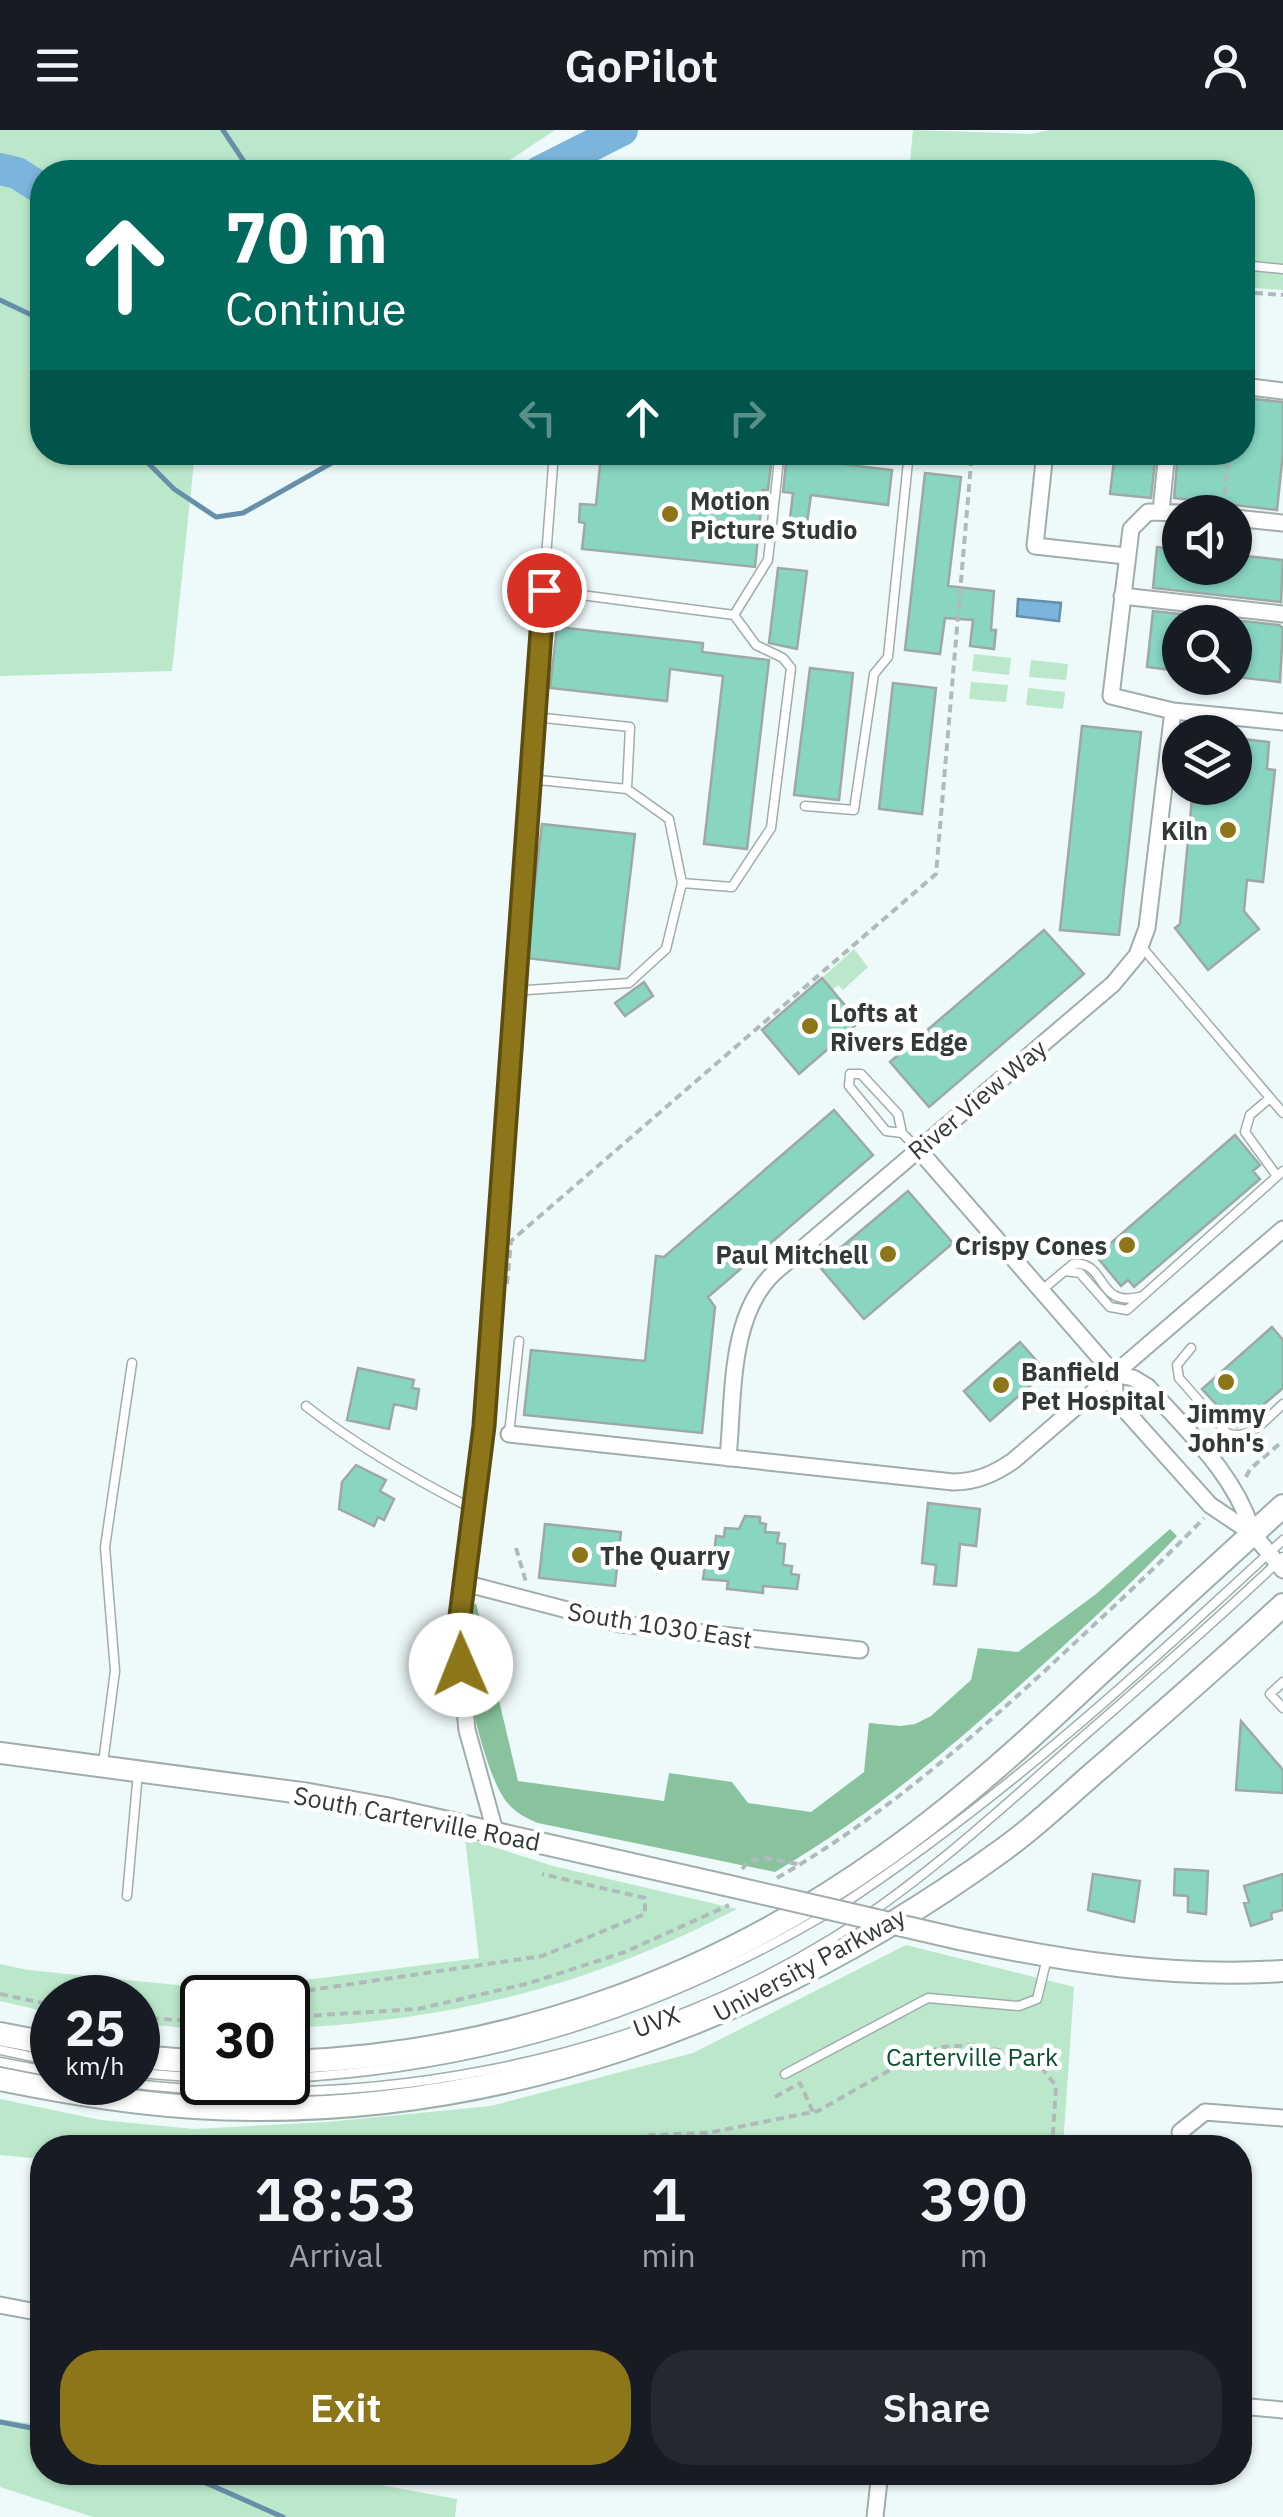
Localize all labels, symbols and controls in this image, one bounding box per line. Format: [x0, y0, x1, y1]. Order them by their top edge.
text: GoPilot [565, 36, 718, 94]
icon: menu [30, 38, 85, 93]
icon: person [1198, 38, 1253, 93]
text: 70 m [225, 191, 388, 282]
icon: ahead [60, 200, 190, 330]
text: Continue [225, 279, 407, 337]
icon: left [510, 390, 565, 445]
icon: ahead [615, 390, 670, 445]
icon: right [720, 390, 775, 445]
place label: Motion Picture Studio [690, 484, 857, 546]
map controls [1162, 495, 1252, 805]
button: sound [1162, 495, 1252, 585]
marker: Motion Picture Studio [659, 503, 681, 525]
pin [502, 548, 587, 633]
icon: arrive [517, 563, 572, 618]
button: search [1162, 605, 1252, 695]
button: layers [1162, 715, 1252, 805]
place label: Kiln [1161, 814, 1208, 847]
marker: Kiln [1217, 819, 1239, 841]
place label: Lofts at Rivers Edge [830, 996, 968, 1058]
marker: Lofts at Rivers Edge [799, 1015, 821, 1037]
street label: River View Way [901, 1031, 1054, 1167]
place label: Crispy Cones [955, 1229, 1107, 1262]
marker: Crispy Cones [1116, 1234, 1138, 1256]
place label: Paul Mitchell [715, 1238, 868, 1271]
marker: Paul Mitchell [877, 1243, 899, 1265]
place label: Banfield Pet Hospital [1021, 1355, 1165, 1417]
marker: Jimmy John's [1215, 1371, 1237, 1393]
marker: Banfield Pet Hospital [990, 1374, 1012, 1396]
place label: Jimmy John's [1187, 1397, 1266, 1459]
place label: The Quarry [600, 1539, 731, 1572]
marker: The Quarry [569, 1544, 591, 1566]
street label: South 1030 East [565, 1594, 755, 1656]
position arrow [409, 1613, 513, 1717]
street label: South Carterville Road [291, 1778, 543, 1858]
street label: University Parkway [707, 1899, 911, 2029]
speed limit sign: 30 [180, 1975, 310, 2105]
text: 25 [65, 1995, 125, 2060]
street label: UVX [628, 1997, 684, 2045]
park label: Carterville Park [886, 2040, 1058, 2073]
text: km/h [66, 2049, 124, 2082]
text: 18:53 [254, 2159, 417, 2238]
text: 1 [651, 2159, 687, 2238]
text: 390 [920, 2159, 1028, 2238]
text: Arrival [289, 2234, 382, 2276]
text: min [641, 2234, 696, 2276]
text: m [960, 2234, 988, 2276]
button: Exit [60, 2350, 631, 2465]
button: Share [651, 2350, 1222, 2465]

